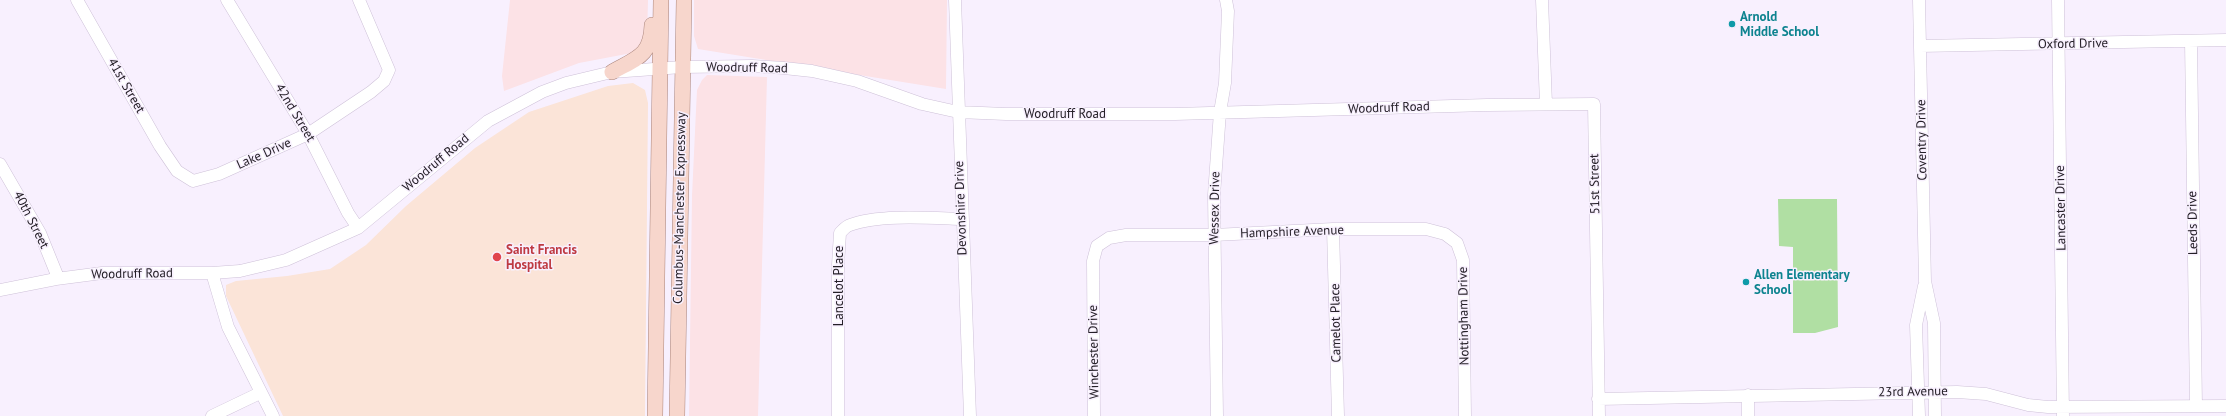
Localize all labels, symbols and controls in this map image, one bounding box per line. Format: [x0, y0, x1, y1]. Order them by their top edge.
place label: Arnold Middle School [1740, 9, 1819, 40]
marker: Arnold Middle School [1727, 19, 1737, 29]
street label: Oxford Drive [2038, 36, 2108, 52]
street label: 41st Street [104, 56, 148, 116]
street label: Woodruff Road [706, 59, 788, 77]
street label: 42nd Street [272, 81, 318, 145]
street label: Woodruff Road [1348, 99, 1430, 117]
street label: Coventry Drive [1913, 99, 1931, 181]
street label: Woodruff Road [1024, 106, 1106, 122]
street label: Columbus-Manchester Expressway [671, 112, 689, 304]
street label: Woodruff Road [400, 131, 472, 195]
street label: Lake Drive [234, 135, 294, 173]
street label: 51st Street [1587, 154, 1603, 214]
street label: Devonshire Drive [952, 160, 970, 256]
street label: Lancaster Drive [2052, 165, 2070, 251]
street label: Wessex Drive [1207, 171, 1223, 245]
street label: 40th Street [10, 189, 52, 251]
street label: Leeds Drive [2185, 191, 2201, 255]
street label: Hampshire Avenue [1240, 222, 1344, 242]
place label: Saint Francis Hospital [506, 242, 577, 273]
street label: Lancelot Place [831, 246, 847, 326]
marker: Saint Francis Hospital [491, 251, 503, 263]
street label: Woodruff Road [91, 265, 173, 283]
street label: Nottingham Drive [1455, 266, 1473, 366]
place label: Allen Elementary School [1754, 267, 1850, 298]
marker: Allen Elementary School [1741, 277, 1751, 287]
street label: Camelot Place [1328, 283, 1344, 363]
street label: Winchester Drive [1085, 305, 1103, 399]
street label: 23rd Avenue [1878, 384, 1948, 400]

